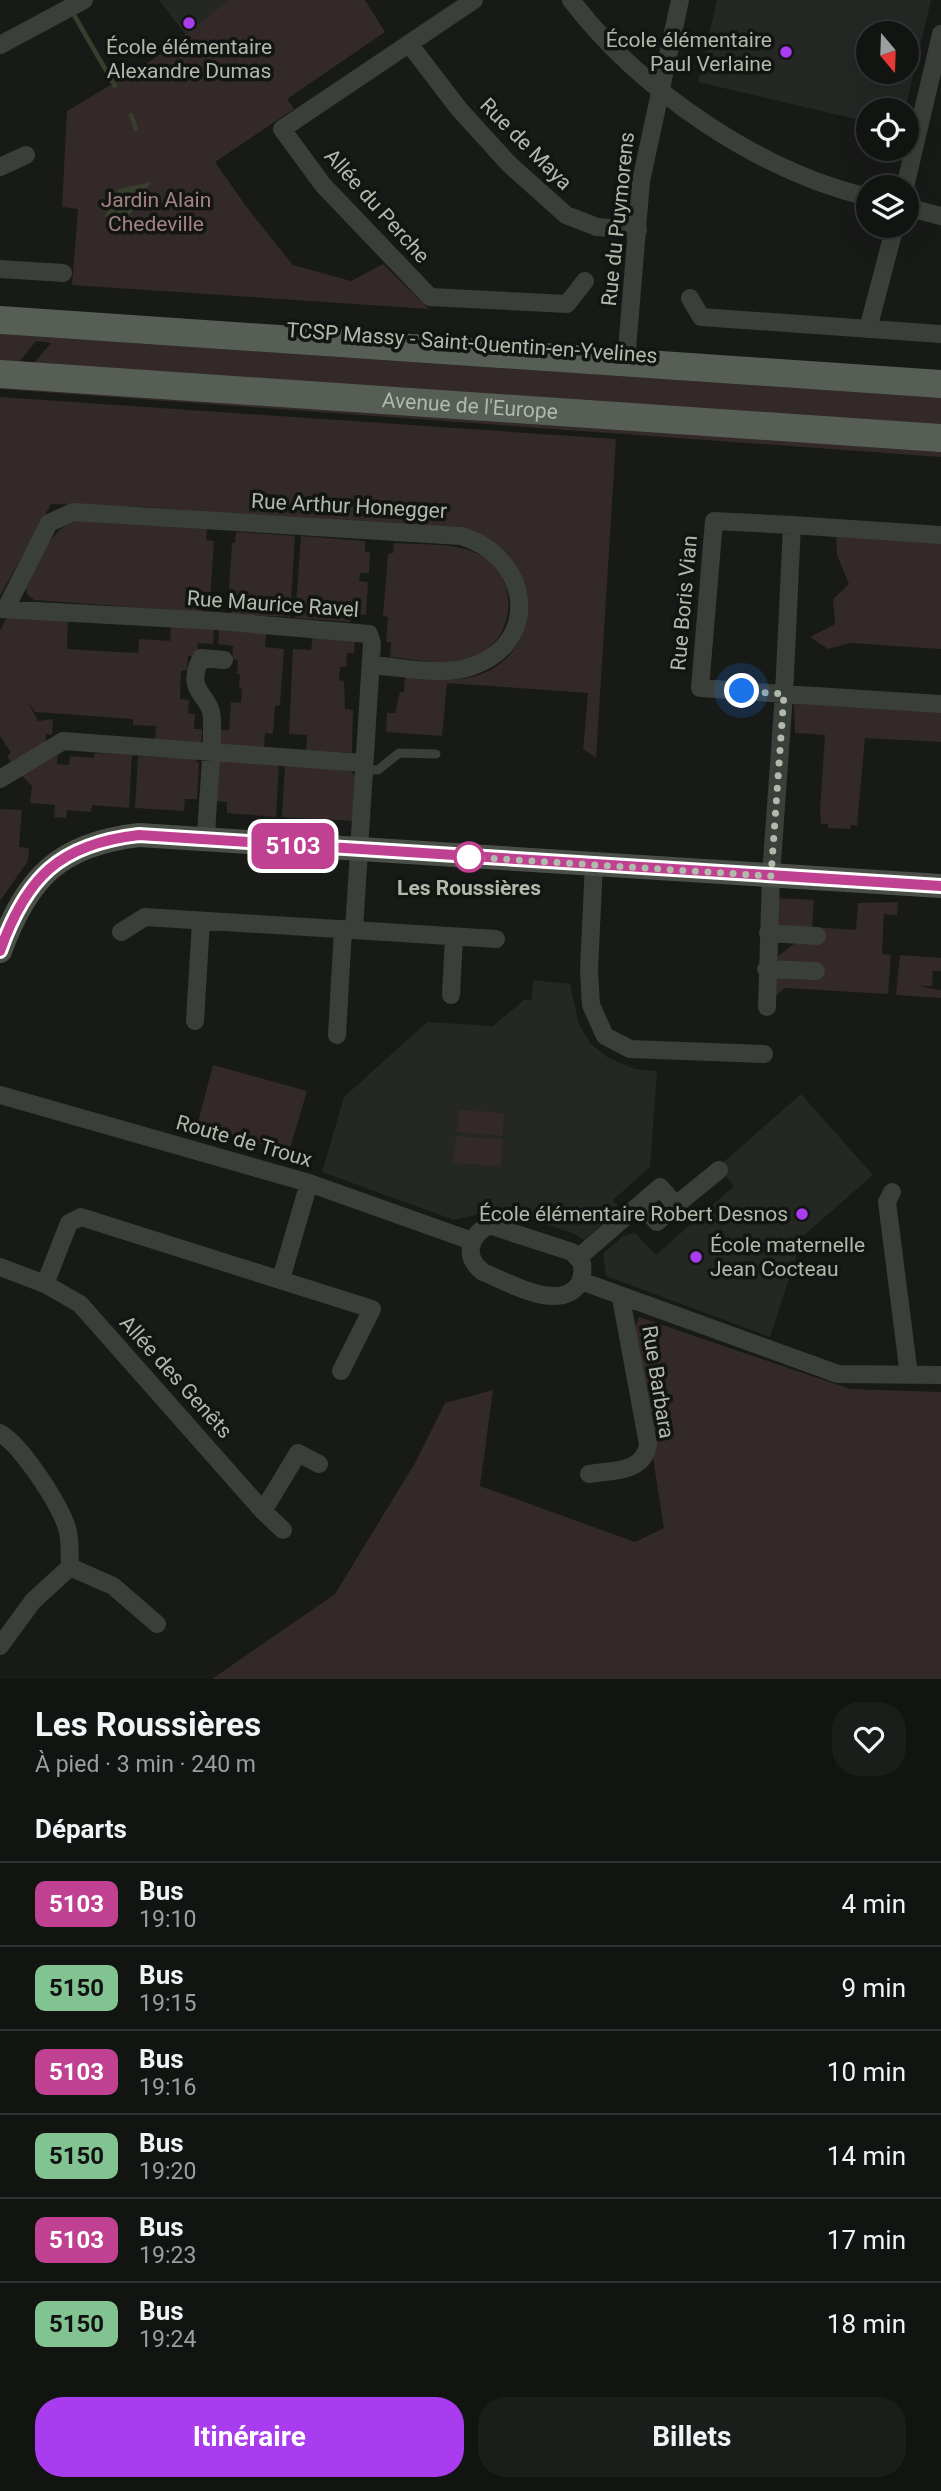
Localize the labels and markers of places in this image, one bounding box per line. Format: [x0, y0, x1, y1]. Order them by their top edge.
marker: École élémentaire Alexandre Dumas [181, 15, 197, 31]
place label: École élémentaire Paul Verlaine [606, 28, 772, 76]
place label: École élémentaire Alexandre Dumas [106, 35, 272, 83]
marker: École élémentaire Paul Verlaine [778, 44, 794, 60]
marker: Les Roussières [454, 842, 484, 872]
place label: Les Roussières [397, 876, 541, 900]
place label: École élémentaire Robert Desnos [479, 1202, 788, 1226]
marker: École élémentaire Robert Desnos [794, 1206, 810, 1222]
place label: École maternelle Jean Cocteau [710, 1233, 865, 1281]
marker: École maternelle Jean Cocteau [688, 1249, 704, 1265]

